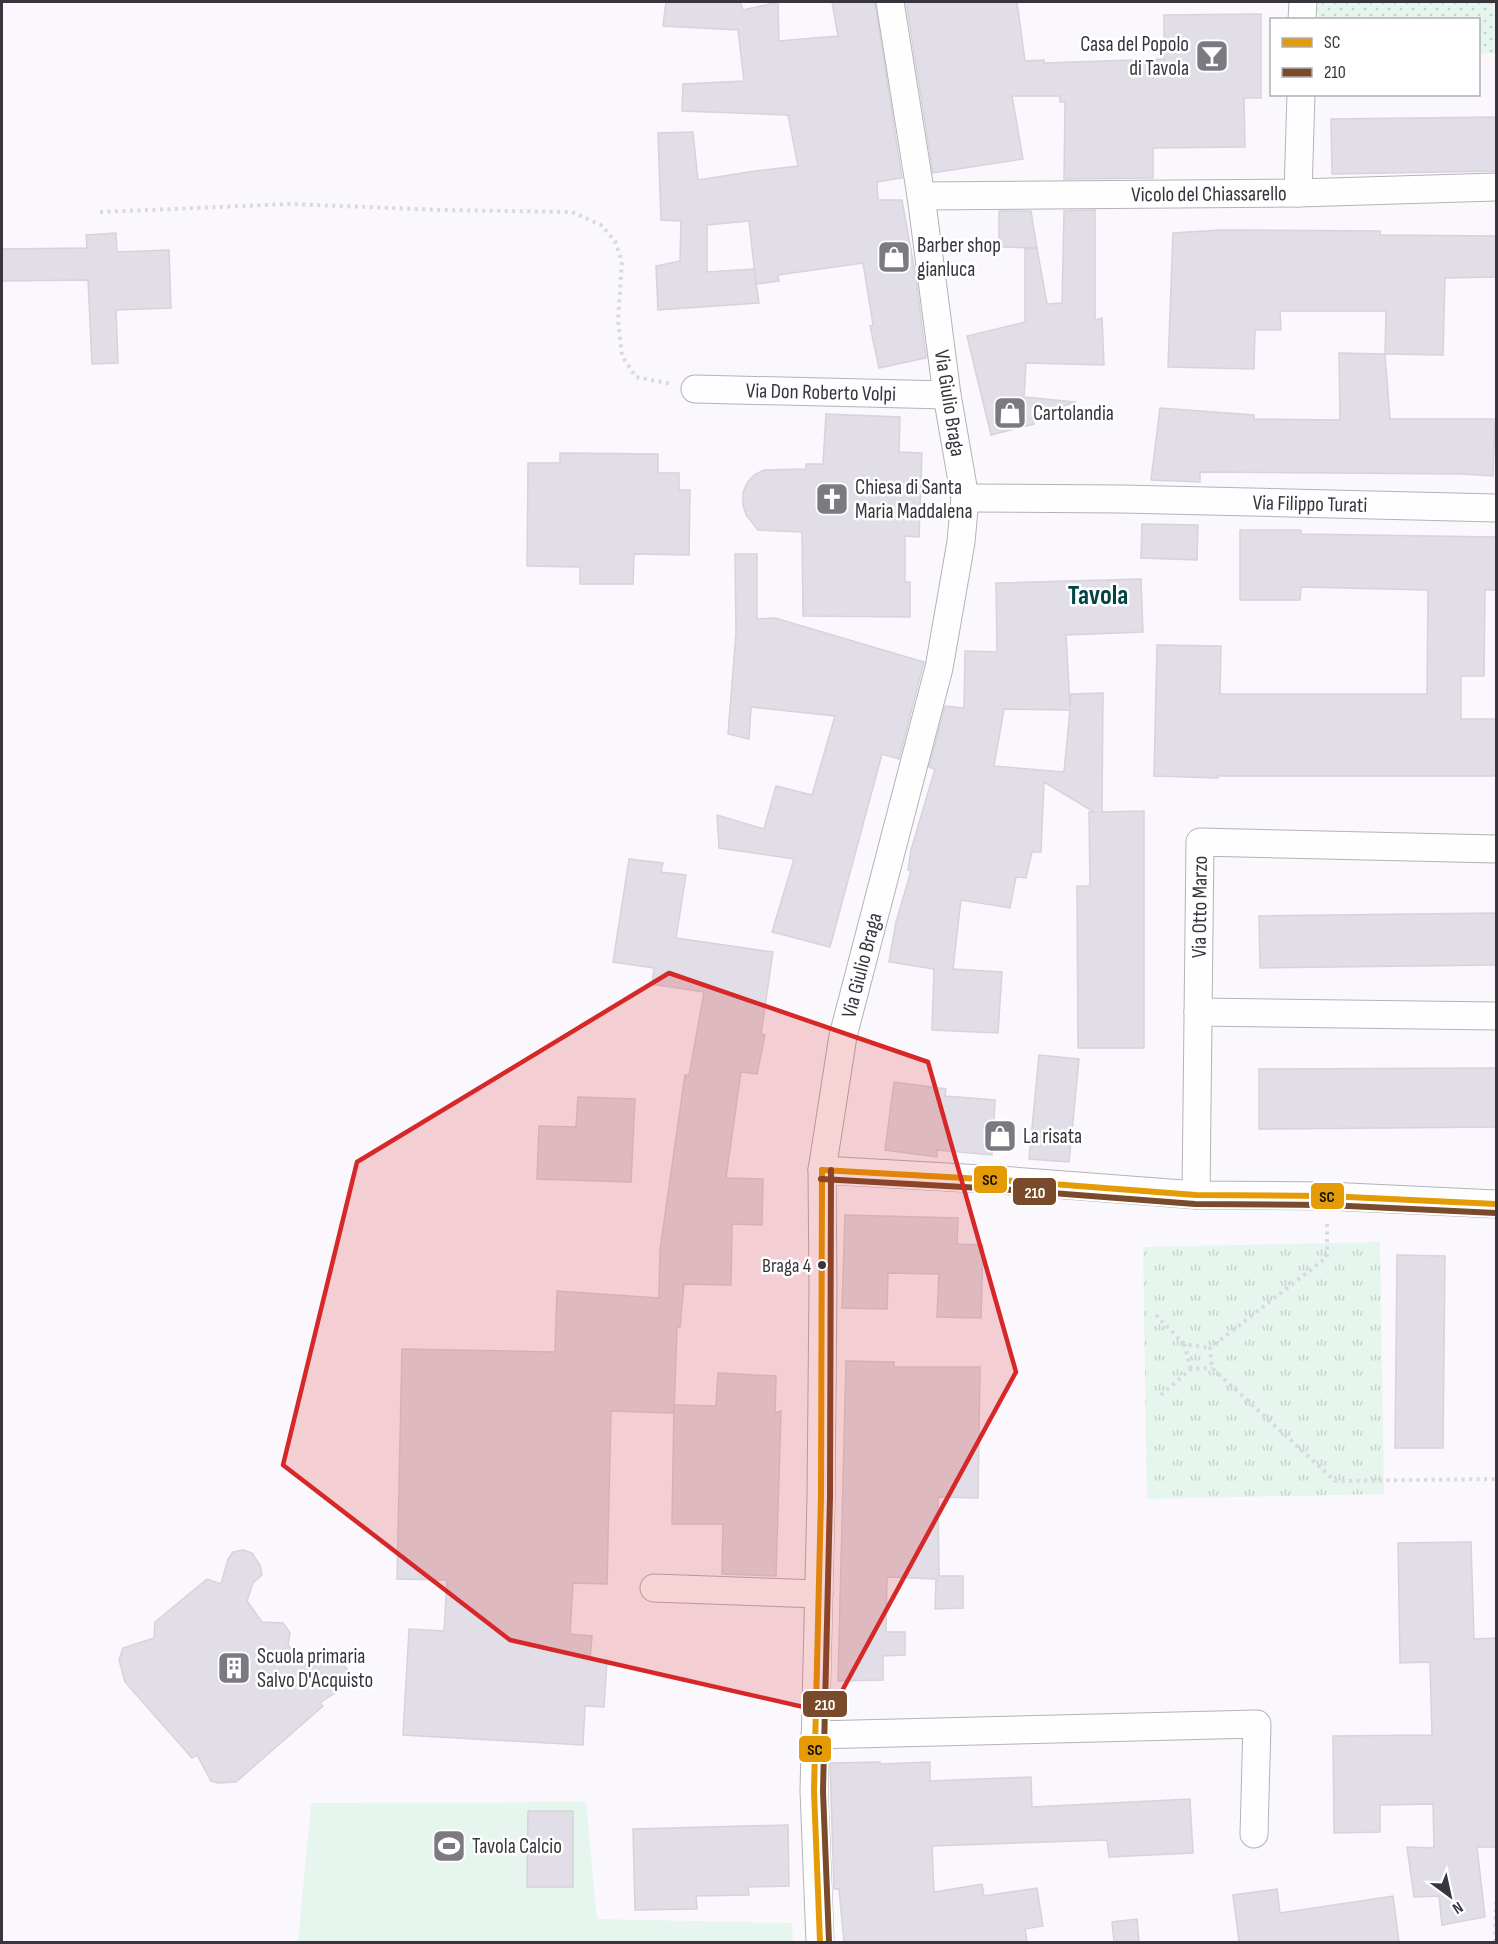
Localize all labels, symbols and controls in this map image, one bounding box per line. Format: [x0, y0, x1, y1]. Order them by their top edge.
legend [1270, 18, 1480, 96]
place label: Casa del Popolo di Tavola [1080, 32, 1189, 81]
text: SC [1324, 32, 1340, 53]
bar icon: Casa del Popolo di Tavola [1194, 38, 1230, 74]
text: 210 [1324, 62, 1346, 83]
street label: Vicolo del Chiassarello [1131, 181, 1287, 207]
place label: Barber shop gianluca [917, 233, 1001, 282]
shop icon: Barber shop gianluca [876, 239, 912, 275]
street label: Via Giulio Braga [929, 348, 970, 458]
street label: Via Don Roberto Volpi [746, 378, 896, 407]
shop icon: Cartolandia [992, 395, 1028, 431]
place label: Cartolandia [1033, 401, 1114, 426]
place label: Chiesa di Santa Maria Maddalena [855, 475, 973, 524]
church icon: Chiesa di Santa Maria Maddalena [814, 481, 850, 517]
street label: Via Filippo Turati [1252, 490, 1368, 518]
district label: Tavola [1068, 580, 1128, 612]
street label: Via Otto Marzo [1187, 856, 1213, 958]
street label: Via Giulio Braga [836, 910, 888, 1021]
shop icon: La risata [982, 1118, 1018, 1154]
place label: La risata [1023, 1124, 1082, 1149]
line badge: SC [973, 1165, 1008, 1194]
text: SC [982, 1171, 998, 1190]
line badge: 210 [1012, 1177, 1057, 1206]
line badge: SC [1310, 1182, 1345, 1210]
text: 210 [1025, 1184, 1045, 1203]
text: SC [1319, 1188, 1335, 1207]
place label: Braga 4 [762, 1254, 811, 1278]
marker: Braga 4 [816, 1259, 828, 1271]
place label: Scuola primaria Salvo D'Acquisto [257, 1644, 373, 1693]
building icon: Scuola primaria Salvo D'Acquisto [216, 1650, 252, 1686]
line badge: 210 [802, 1690, 848, 1718]
text: 210 [815, 1696, 835, 1715]
line badge: SC [798, 1735, 832, 1763]
text: SC [807, 1741, 823, 1760]
sports icon: Tavola Calcio [431, 1828, 467, 1864]
place label: Tavola Calcio [472, 1834, 562, 1859]
north arrow [1420, 1866, 1480, 1926]
text: N [1449, 1897, 1466, 1918]

